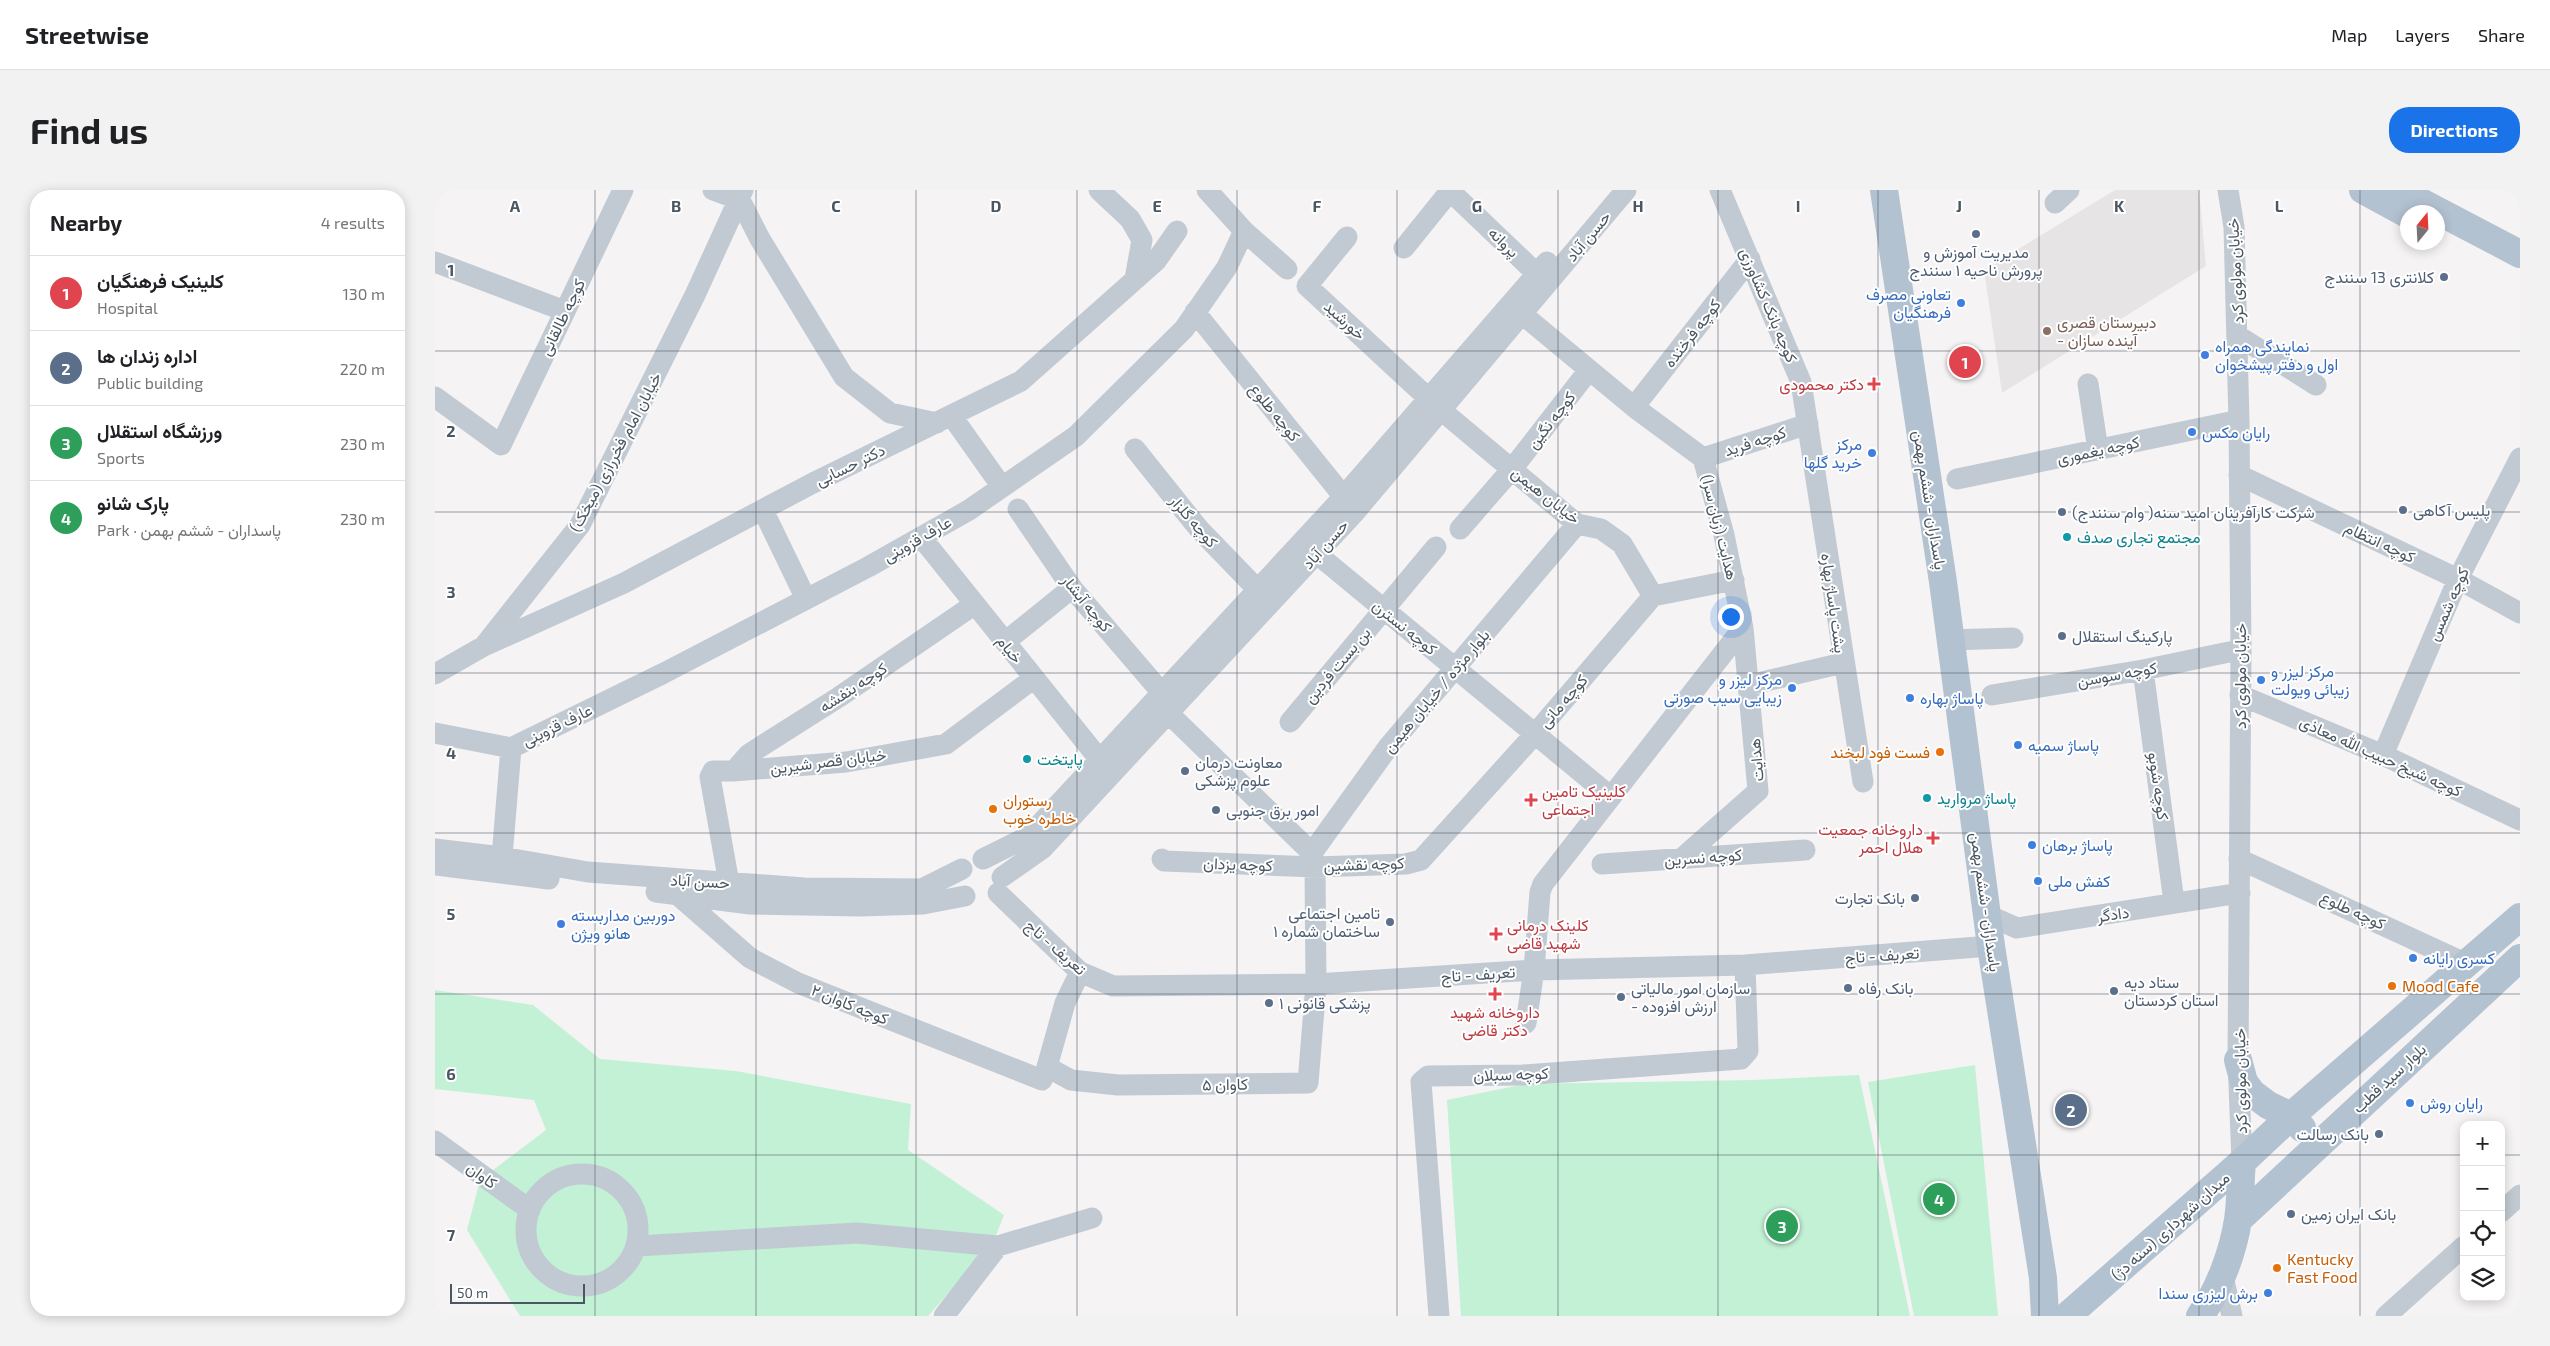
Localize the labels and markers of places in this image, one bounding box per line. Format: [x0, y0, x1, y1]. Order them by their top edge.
marker: مدیریت آموزش و پرورش ناحیه ۱ سنندج [1970, 228, 1982, 240]
place label: مدیریت آموزش و پرورش ناحیه ۱ سنندج [1909, 242, 2043, 282]
place label: کلانتری 13 سنندج [2324, 267, 2434, 289]
marker: کلانتری 13 سنندج [2438, 271, 2450, 283]
place label: تعاونی مصرف فرهنگیان [1866, 284, 1951, 323]
marker: تعاونی مصرف فرهنگیان [1955, 297, 1967, 309]
place label: دبیرستان قصری - آینده سازان [2057, 312, 2157, 351]
marker: دبیرستان قصری - آینده سازان [2041, 325, 2053, 337]
place label: نمایندگی همراه اول و دفتر پیشخوان [2215, 336, 2338, 376]
pin: 1 [1949, 343, 1981, 381]
marker: نمایندگی همراه اول و دفتر پیشخوان [2199, 349, 2211, 361]
place label: دکتر محمودی [1779, 374, 1864, 395]
marker: دکتر محمودی [1868, 378, 1880, 390]
place label: رایان مکس [2202, 422, 2270, 443]
marker: رایان مکس [2186, 426, 2198, 438]
place label: مرکز خرید گلها [1804, 434, 1862, 473]
marker: مرکز خرید گلها [1866, 447, 1878, 459]
place label: پلیس آکاهی [2413, 500, 2490, 522]
place label: شرکت کارآفرینان امید سنه( وام سنندج) [2072, 502, 2315, 524]
marker: پلیس آکاهی [2397, 504, 2409, 516]
marker: شرکت کارآفرینان امید سنه( وام سنندج) [2056, 506, 2068, 518]
place label: مجتمع تجاری صدف [2077, 527, 2201, 549]
marker: مجتمع تجاری صدف [2061, 531, 2073, 543]
place label: پارکینگ استقلال [2072, 626, 2172, 648]
marker: پارکینگ استقلال [2056, 630, 2068, 642]
place label: مرکز لیزر و زیبائی ویولت [2271, 661, 2350, 700]
place label: مرکز لیزر و زیبایی سیب صورتی [1664, 669, 1782, 708]
marker: مرکز لیزر و زیبائی ویولت [2255, 674, 2267, 686]
marker: مرکز لیزر و زیبایی سیب صورتی [1786, 682, 1798, 694]
place label: پاساژ بهاره [1920, 688, 1984, 710]
marker: پاساژ بهاره [1904, 692, 1916, 704]
place label: پاساژ سمیه [2028, 735, 2099, 757]
marker: پاساژ سمیه [2012, 739, 2024, 751]
place label: فست فود لبخند [1830, 742, 1930, 763]
marker: فست فود لبخند [1934, 746, 1946, 758]
place label: پایتخت [1037, 749, 1083, 771]
place label: معاونت درمان علوم پزشکی [1195, 752, 1282, 792]
marker: پایتخت [1021, 753, 1033, 765]
marker: معاونت درمان علوم پزشکی [1179, 765, 1191, 777]
place label: کلینیک تامین اجتماعی [1542, 781, 1626, 820]
place label: پاساژ مروارید [1937, 788, 2016, 810]
place label: رستوران خاطره خوب [1003, 790, 1076, 829]
marker: پاساژ مروارید [1921, 792, 1933, 804]
marker: کلینیک تامین اجتماعی [1524, 793, 1538, 807]
place label: امور برق جنوبی [1226, 800, 1319, 821]
marker: رستوران خاطره خوب [987, 803, 999, 815]
marker: امور برق جنوبی [1210, 804, 1222, 816]
place label: داروخانه جمعیت هلال احمر [1818, 819, 1923, 858]
marker: داروخانه جمعیت هلال احمر [1927, 832, 1939, 844]
place label: پاساژ برهان [2042, 835, 2113, 857]
marker: پاساژ برهان [2026, 839, 2038, 851]
place label: کفش ملی [2048, 871, 2110, 892]
marker: کفش ملی [2032, 875, 2044, 887]
place label: بانک تجارت [1835, 888, 1905, 909]
marker: بانک تجارت [1909, 892, 1921, 904]
place label: تامین اجتماعی ساختمان شماره ۱ [1273, 903, 1380, 942]
place label: دوربین مداربسته هانو ویژن [571, 905, 676, 944]
place label: کلینک درمانی شهید قاضی [1507, 915, 1589, 954]
marker: تامین اجتماعی ساختمان شماره ۱ [1384, 916, 1396, 928]
marker: دوربین مداربسته هانو ویژن [555, 918, 567, 930]
marker: کلینک درمانی شهید قاضی [1489, 927, 1503, 941]
place label: کسری رایانه [2423, 948, 2495, 969]
marker: کسری رایانه [2407, 952, 2419, 964]
place label: ستاد دیه استان کردستان [2124, 972, 2218, 1011]
place label: Mood Cafe [2402, 976, 2479, 995]
place label: سازمان امور مالیاتی - ارزش افزوده [1631, 978, 1750, 1017]
place label: بانک رفاه [1858, 978, 1913, 999]
marker: Mood Cafe [2386, 980, 2398, 992]
marker: بانک رفاه [1842, 982, 1854, 994]
marker: ستاد دیه استان کردستان [2108, 985, 2120, 997]
marker: داروخانه شهید دکتر قاضی [1489, 988, 1501, 1000]
marker: سازمان امور مالیاتی - ارزش افزوده [1615, 991, 1627, 1003]
place label: پزشکی قانونی ۱ [1279, 993, 1371, 1015]
marker: پزشکی قانونی ۱ [1263, 997, 1275, 1009]
place label: داروخانه شهید دکتر قاضی [1450, 1002, 1540, 1041]
pin: 2 [2055, 1091, 2087, 1129]
place label: رایان روش [2420, 1093, 2483, 1114]
marker: رایان روش [2404, 1097, 2416, 1109]
place label: بانک رسالت [2296, 1124, 2369, 1145]
marker: بانک رسالت [2373, 1128, 2385, 1140]
pin: 4 [1923, 1180, 1955, 1218]
place label: بانک ایران زمین [2301, 1204, 2396, 1225]
pin: 3 [1766, 1207, 1798, 1245]
marker: بانک ایران زمین [2285, 1208, 2297, 1220]
place label: Kentucky Fast Food [2287, 1249, 2358, 1286]
marker: Kentucky Fast Food [2271, 1262, 2283, 1274]
place label: برش لیزری سندا [2158, 1283, 2258, 1304]
marker: برش لیزری سندا [2262, 1287, 2274, 1299]

